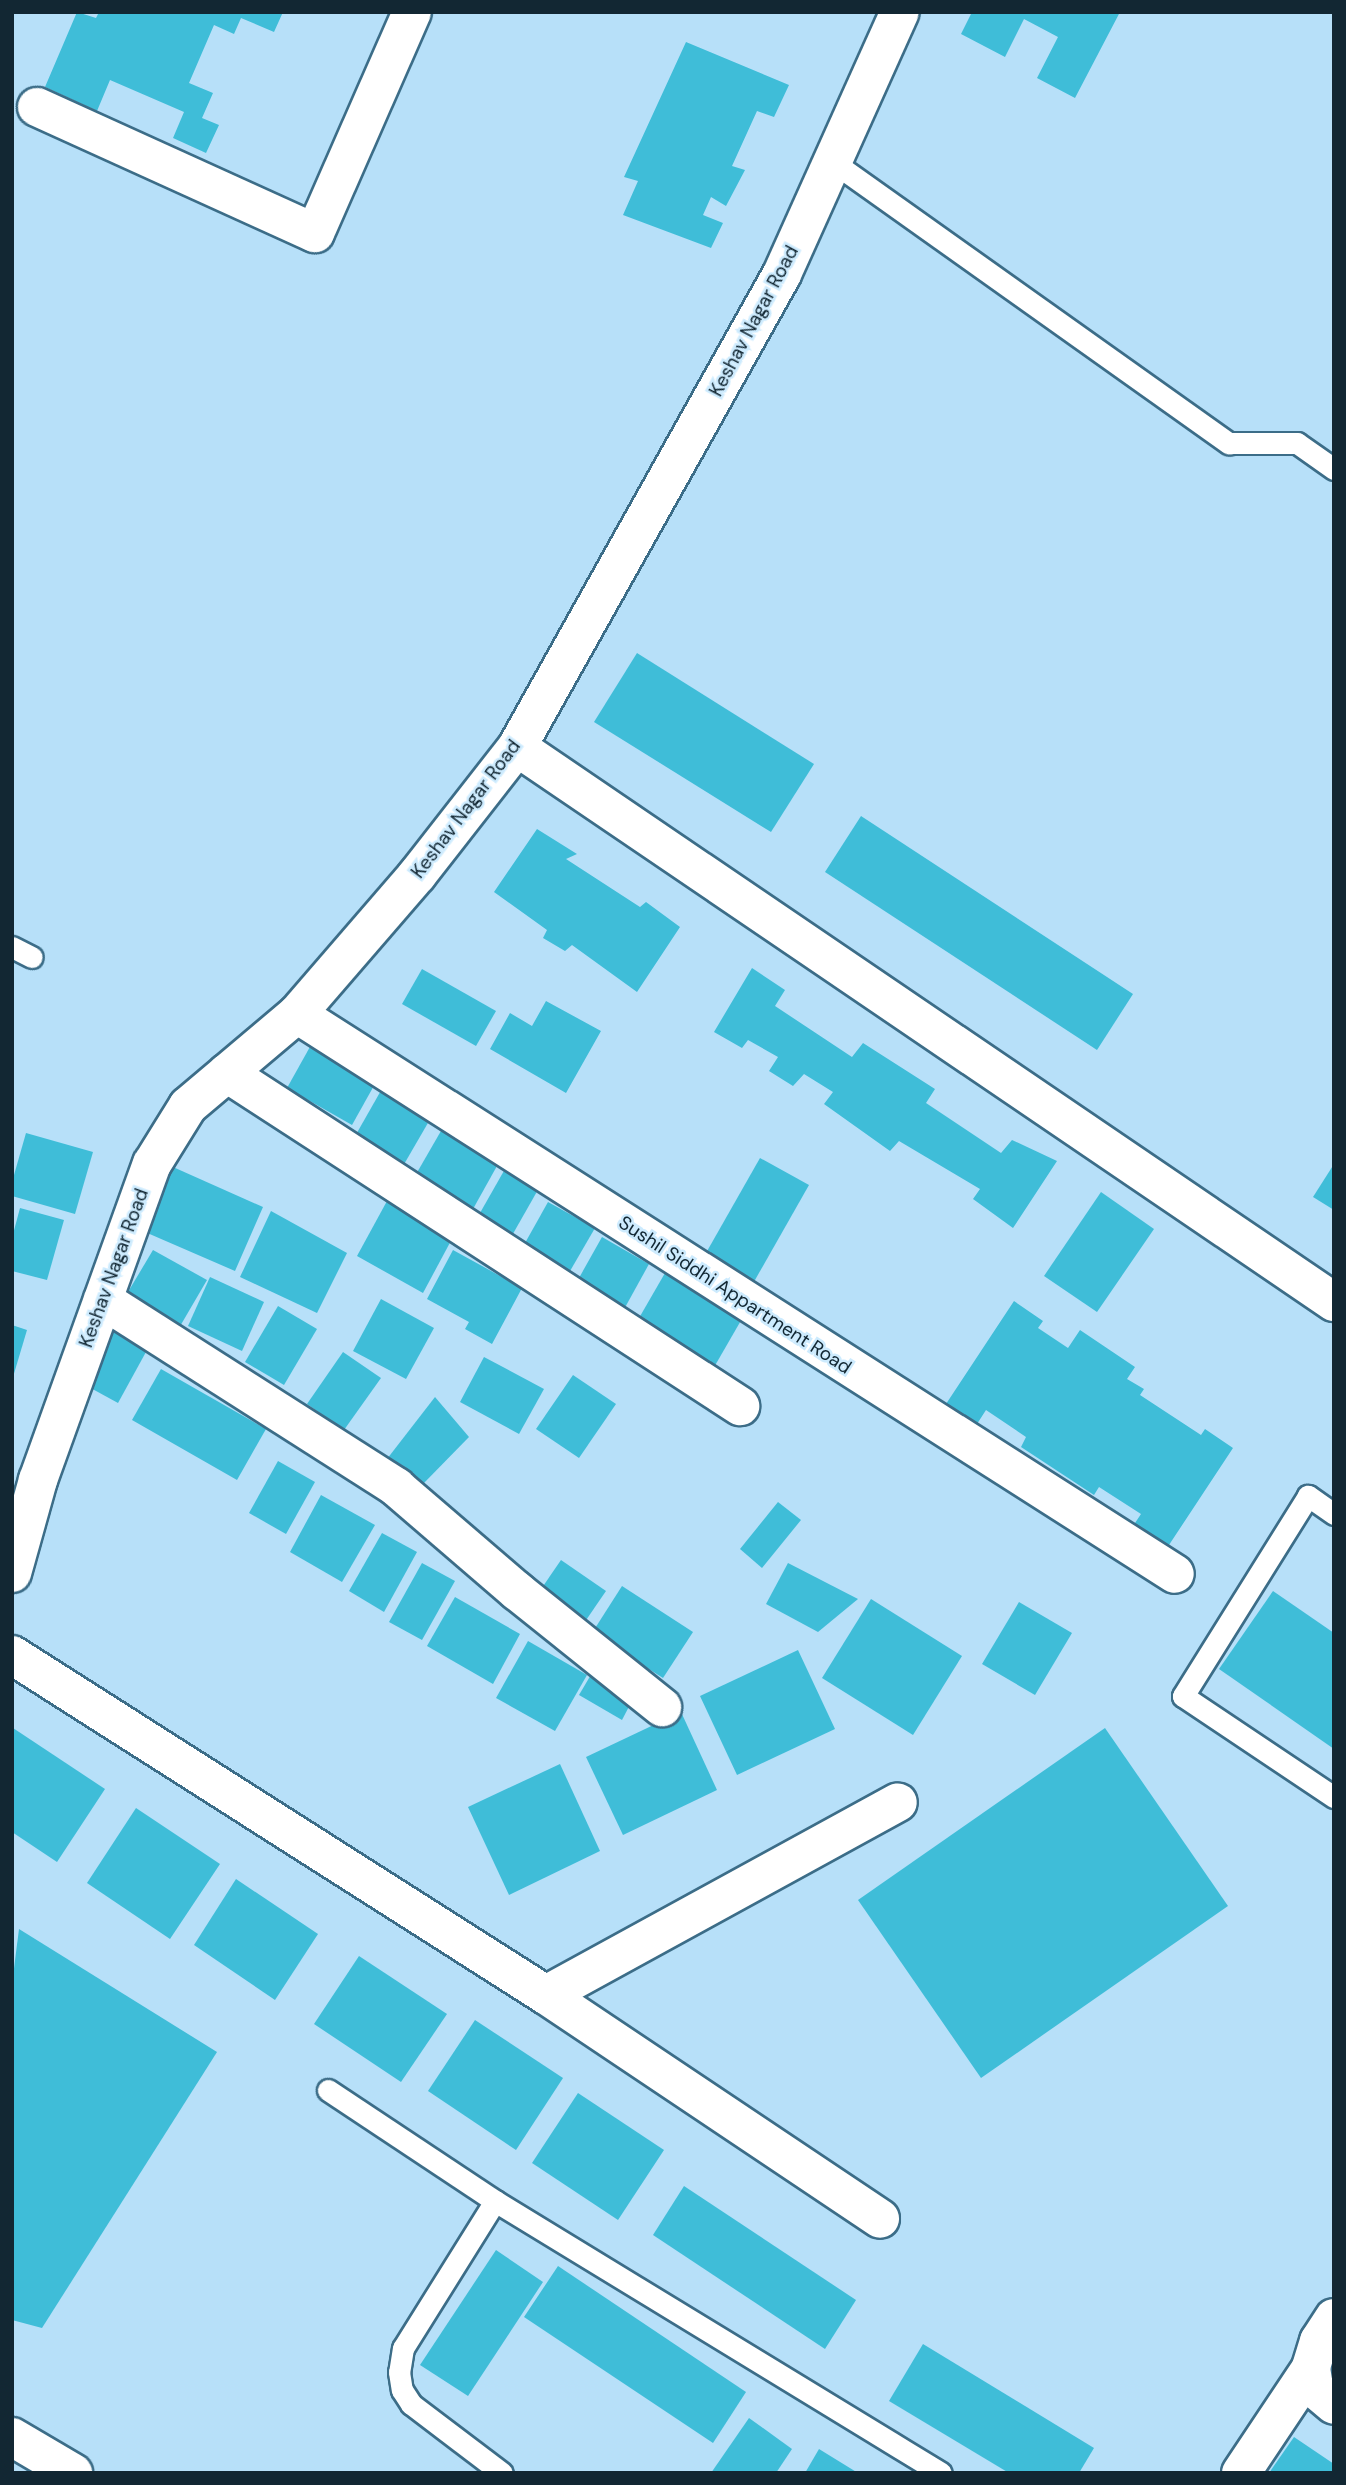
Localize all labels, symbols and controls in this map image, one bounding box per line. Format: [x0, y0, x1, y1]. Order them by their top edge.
street label: Keshav Nagar Road [705, 242, 803, 400]
street label: Keshav Nagar Road [406, 735, 526, 883]
street label: Keshav Nagar Road [75, 1185, 153, 1351]
street label: Sushil Siddhi Appartment Road [614, 1211, 856, 1379]

